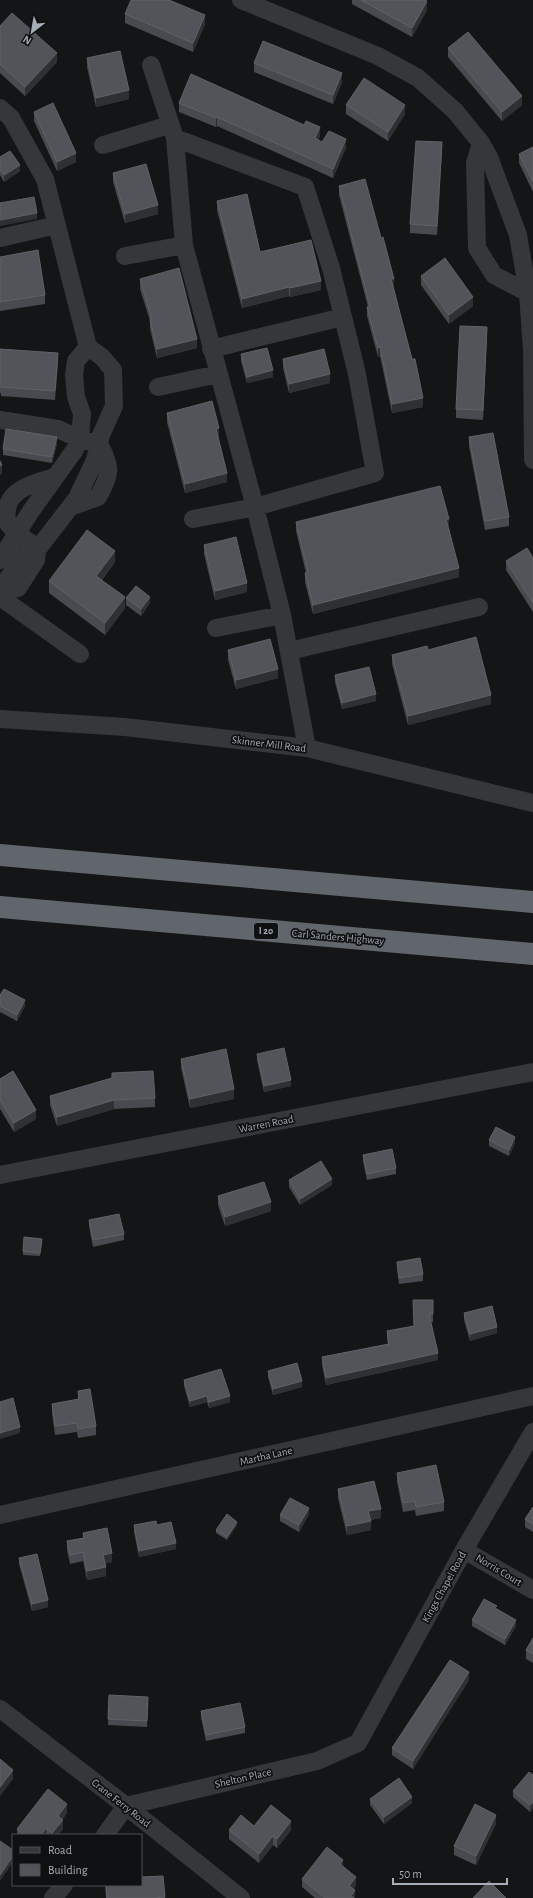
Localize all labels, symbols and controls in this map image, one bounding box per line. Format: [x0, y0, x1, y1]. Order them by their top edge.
north arrow [12, 12, 52, 52]
text: N [21, 33, 33, 47]
street label: Skinner Mill Road [231, 734, 307, 754]
road number: I 20 [254, 923, 278, 939]
street label: Carl Sanders Highway [291, 927, 385, 947]
street label: Warren Road [238, 1113, 295, 1135]
street label: Martha Lane [239, 1445, 293, 1467]
street label: Kings Chapel Road [420, 1549, 468, 1624]
street label: Norris Court [474, 1552, 524, 1588]
street label: Shelton Place [214, 1766, 272, 1790]
street label: Crane Ferry Road [89, 1777, 153, 1830]
legend [12, 1834, 142, 1886]
text: Road [48, 1844, 72, 1856]
scale bar [393, 1860, 507, 1886]
text: Building [48, 1864, 88, 1876]
text: 50 m [399, 1868, 422, 1880]

